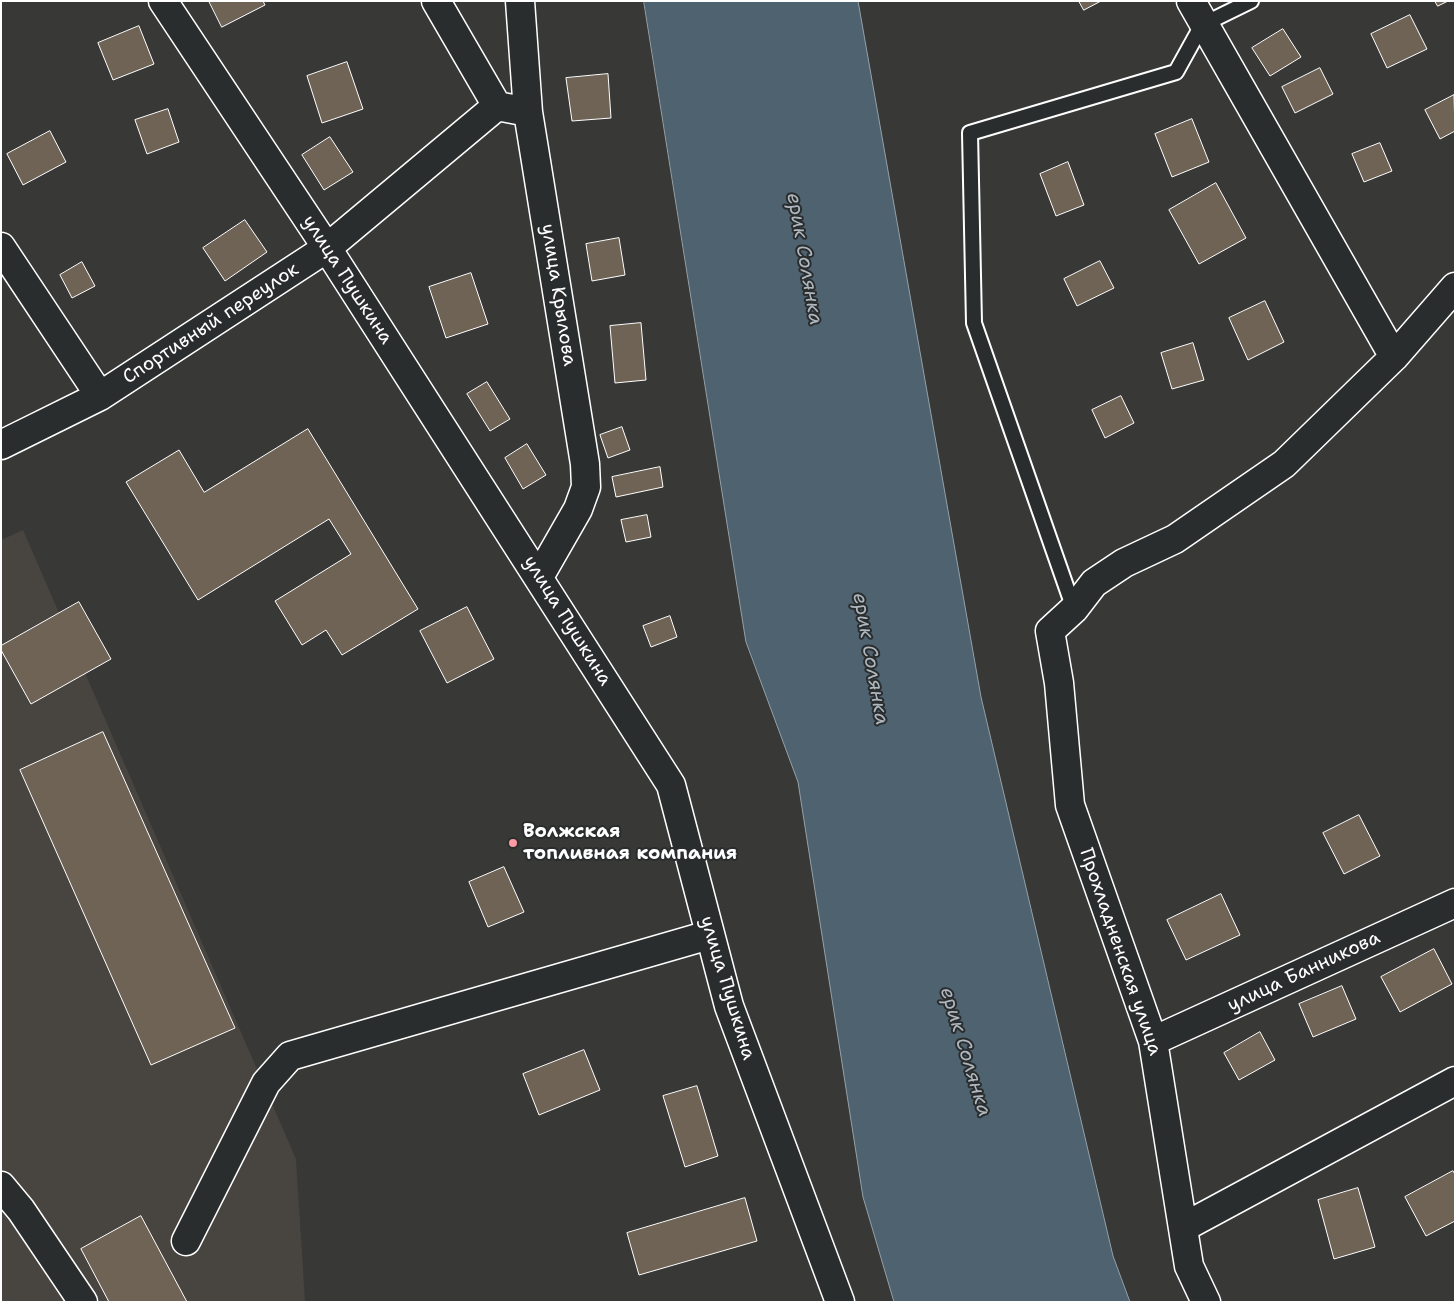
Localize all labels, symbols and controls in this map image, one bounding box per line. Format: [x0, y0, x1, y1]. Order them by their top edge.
water label: ерик Солянка [781, 191, 827, 327]
street label: улица Пушкина [297, 211, 397, 349]
street label: улица Крылова [536, 222, 580, 368]
street label: Спортивный переулок [119, 259, 303, 389]
street label: улица Пушкина [518, 552, 616, 690]
water label: ерик Солянка [847, 591, 893, 727]
place label: Волжская топливная компания [523, 821, 737, 865]
marker: Волжская топливная компания [507, 837, 519, 849]
street label: Прохладненская улица [1074, 845, 1166, 1059]
street label: улица Пушкина [694, 913, 760, 1063]
street label: улица Банникова [1224, 927, 1384, 1017]
water label: ерик Солянка [934, 984, 996, 1120]

